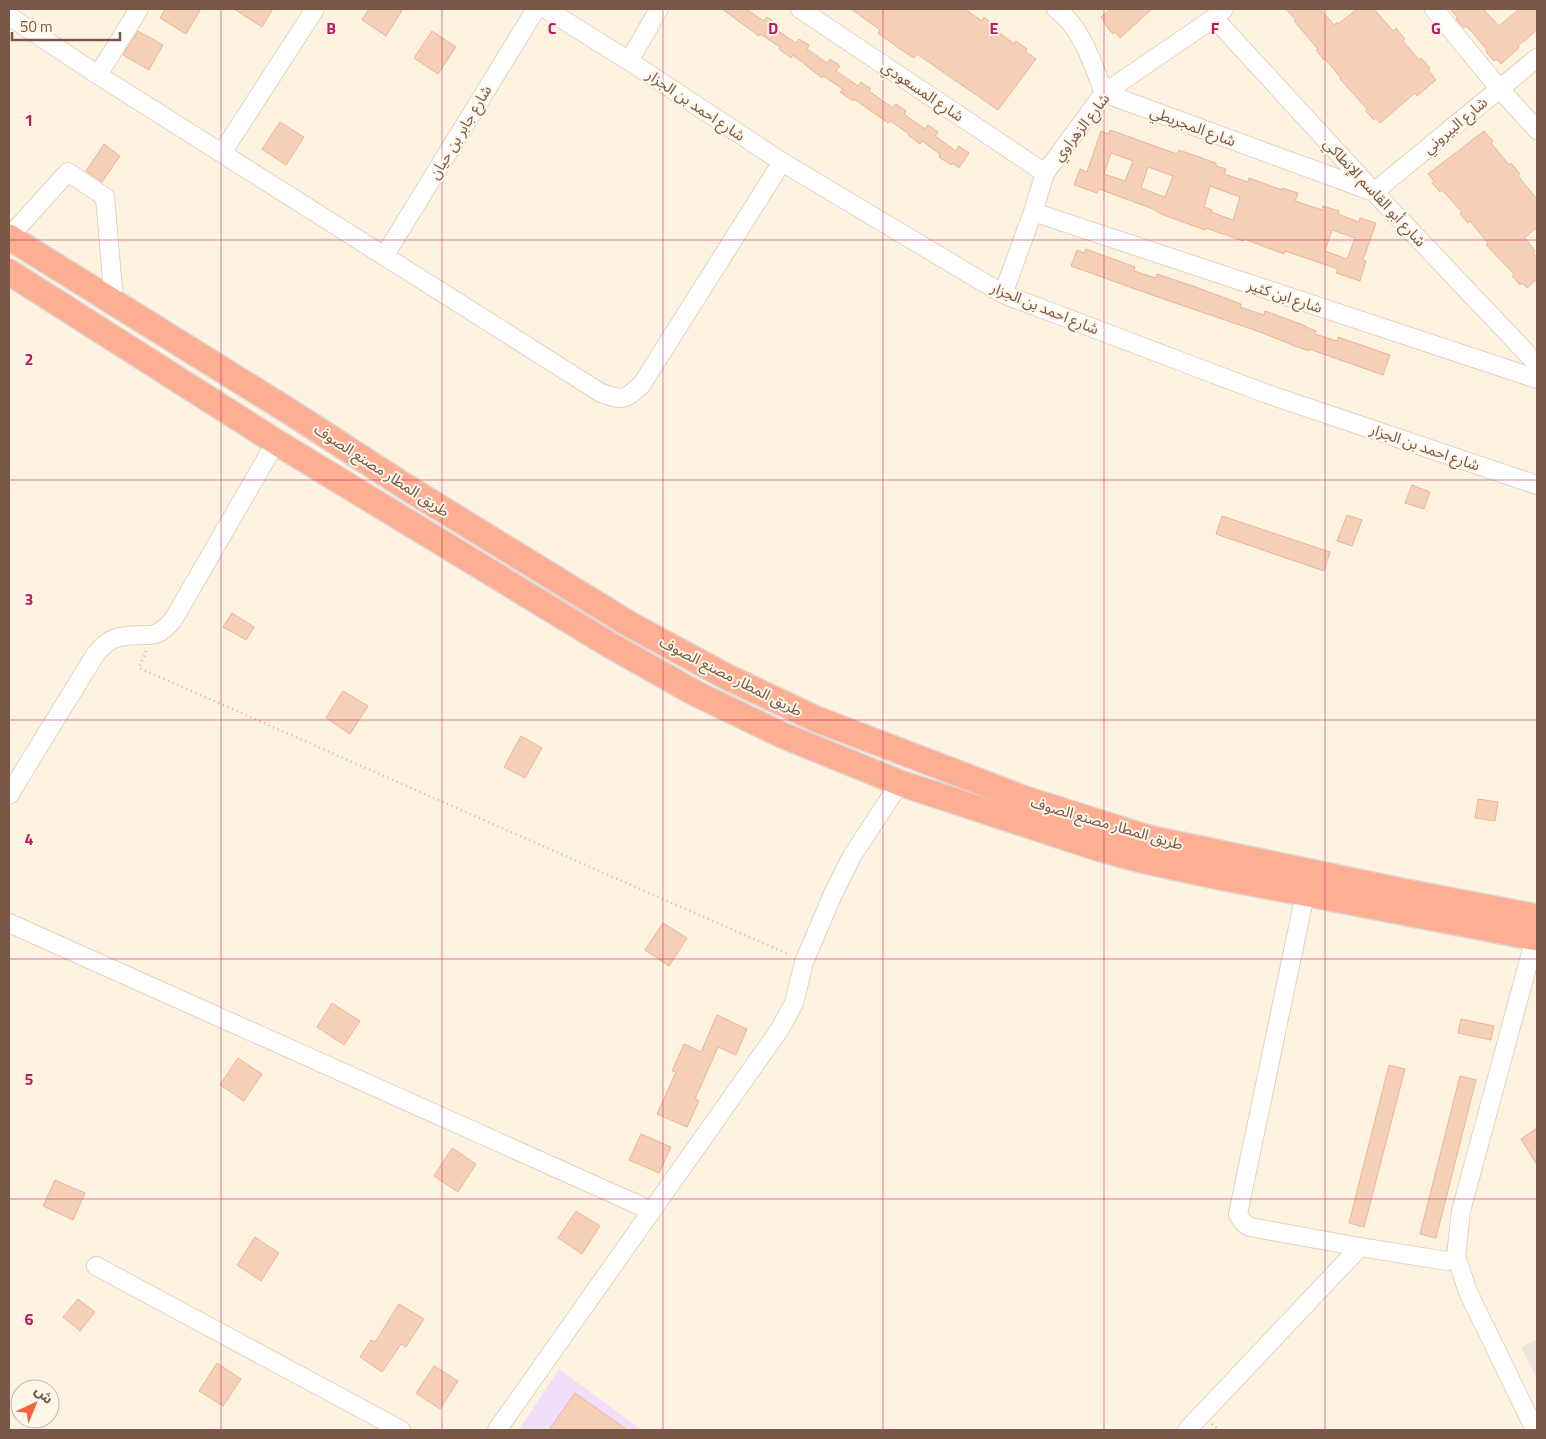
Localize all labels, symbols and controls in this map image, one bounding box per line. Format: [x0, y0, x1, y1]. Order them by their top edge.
scale bar [12, 10, 120, 42]
text: 50 m [20, 15, 53, 38]
text: B [326, 16, 336, 40]
text: C [548, 16, 557, 40]
text: D [768, 16, 778, 40]
text: E [990, 16, 999, 40]
text: F [1211, 16, 1220, 40]
text: G [1431, 16, 1441, 40]
street label: شارع المسعودي [877, 55, 969, 128]
street label: شارع احمد بن الجزار [641, 63, 750, 148]
street label: شارع جابر بن حيان [423, 80, 498, 184]
street label: شارع الزهراوي [1047, 88, 1116, 167]
street label: شارع البيروني [1418, 91, 1493, 160]
street label: شارع المجريطي [1146, 100, 1239, 153]
text: 1 [25, 108, 33, 132]
street label: شارع أبو القاسم الإنطاكي [1318, 132, 1432, 253]
street label: شارع ابن كثير [1243, 273, 1326, 320]
street label: شارع احمد بن الجزار [986, 275, 1103, 341]
text: 2 [25, 347, 33, 371]
street label: طريق المطار مصنع الصوف [309, 417, 454, 523]
street label: شارع احمد بن الجزار [1366, 417, 1483, 478]
text: 3 [25, 587, 33, 611]
street label: طريق المطار مصنع الصوف [655, 630, 806, 723]
street label: طريق المطار مصنع الصوف [1028, 790, 1186, 857]
text: 4 [25, 827, 34, 851]
text: 5 [25, 1067, 34, 1091]
text: 6 [25, 1307, 34, 1331]
north arrow [10, 1379, 60, 1429]
text: ش [30, 1380, 59, 1409]

